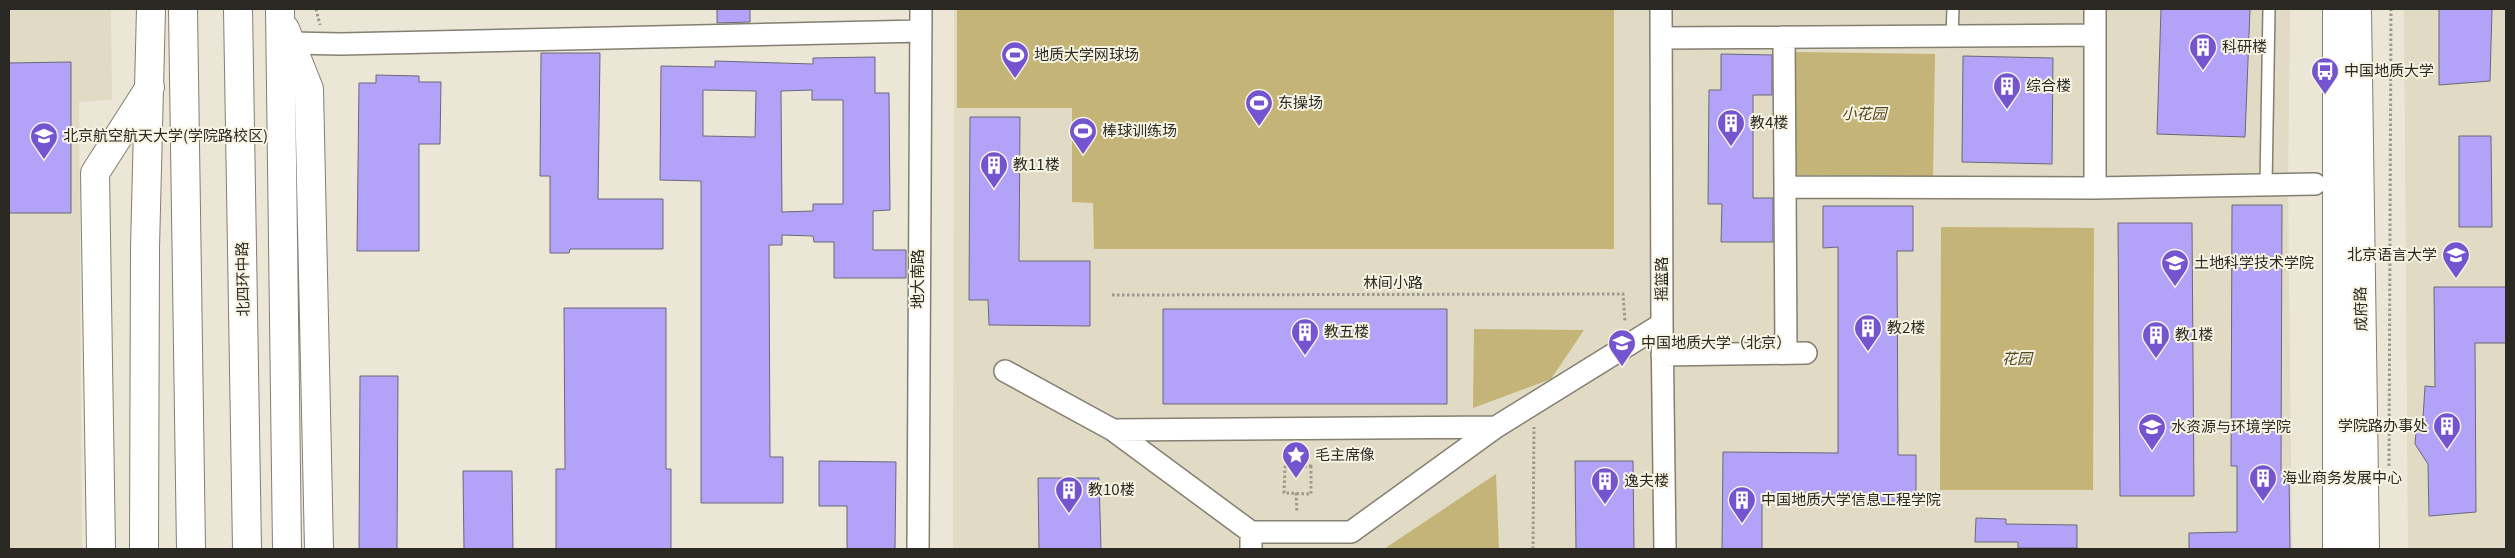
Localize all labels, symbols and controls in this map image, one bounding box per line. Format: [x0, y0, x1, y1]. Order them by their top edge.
building icon: 科研楼 [2188, 32, 2218, 71]
place label: 科研楼 [2222, 35, 2267, 56]
sports icon: 地质大学网球场 [1000, 40, 1030, 79]
place label: 地质大学网球场 [1034, 43, 1139, 64]
bus stop icon: 中国地质大学 [2310, 56, 2340, 95]
place label: 中国地质大学 [2344, 59, 2434, 80]
building icon: 综合楼 [1992, 71, 2022, 110]
place label: 综合楼 [2026, 74, 2071, 95]
sports icon: 东操场 [1244, 88, 1274, 127]
place label: 东操场 [1278, 91, 1323, 112]
park label: 小花园 [1841, 102, 1888, 123]
building icon: 教4楼 [1716, 108, 1746, 147]
place label: 教4楼 [1750, 111, 1788, 132]
sports icon: 棒球训练场 [1068, 116, 1098, 155]
place label: 棒球训练场 [1102, 119, 1177, 140]
school or university icon: 北京航空航天大学(学院路校区) [29, 121, 59, 160]
place label: 北京航空航天大学(学院路校区) [63, 124, 268, 145]
building icon: 教11楼 [979, 150, 1009, 189]
place label: 教11楼 [1013, 153, 1060, 174]
school or university icon: 北京语言大学 [2441, 240, 2471, 279]
street label: 北四环中路 [230, 241, 253, 317]
place label: 北京语言大学 [2347, 243, 2437, 264]
school or university icon: 土地科学技术学院 [2160, 248, 2190, 287]
street label: 地大南路 [906, 249, 927, 309]
place label: 土地科学技术学院 [2194, 251, 2314, 272]
street label: 摇篮路 [1650, 256, 1671, 302]
street label: 林间小路 [1363, 271, 1423, 292]
street label: 成府路 [2349, 286, 2370, 332]
building icon: 教2楼 [1853, 313, 1883, 352]
place label: 教2楼 [1887, 316, 1925, 337]
building icon: 教五楼 [1290, 317, 1320, 356]
place label: 教五楼 [1324, 320, 1369, 341]
building icon: 教1楼 [2141, 320, 2171, 359]
place label: 教1楼 [2175, 323, 2213, 344]
school or university icon: 中国地质大学（北京） [1607, 328, 1637, 367]
place label: 中国地质大学（北京） [1641, 331, 1791, 352]
park label: 花园 [2002, 347, 2034, 368]
building icon: 学院路办事处 [2432, 411, 2462, 450]
school or university icon: 水资源与环境学院 [2137, 412, 2167, 451]
place label: 学院路办事处 [2338, 414, 2428, 435]
place label: 水资源与环境学院 [2171, 415, 2291, 436]
place icon: 毛主席像 [1281, 440, 1311, 479]
place label: 毛主席像 [1315, 443, 1375, 464]
building icon: 海业商务发展中心 [2248, 463, 2278, 502]
building icon: 逸夫楼 [1590, 466, 1620, 505]
place label: 海业商务发展中心 [2282, 466, 2402, 487]
place label: 逸夫楼 [1624, 469, 1669, 490]
building icon: 教10楼 [1054, 475, 1084, 514]
place label: 教10楼 [1088, 478, 1135, 499]
building icon: 中国地质大学信息工程学院 [1727, 485, 1757, 524]
place label: 中国地质大学信息工程学院 [1761, 488, 1941, 509]

